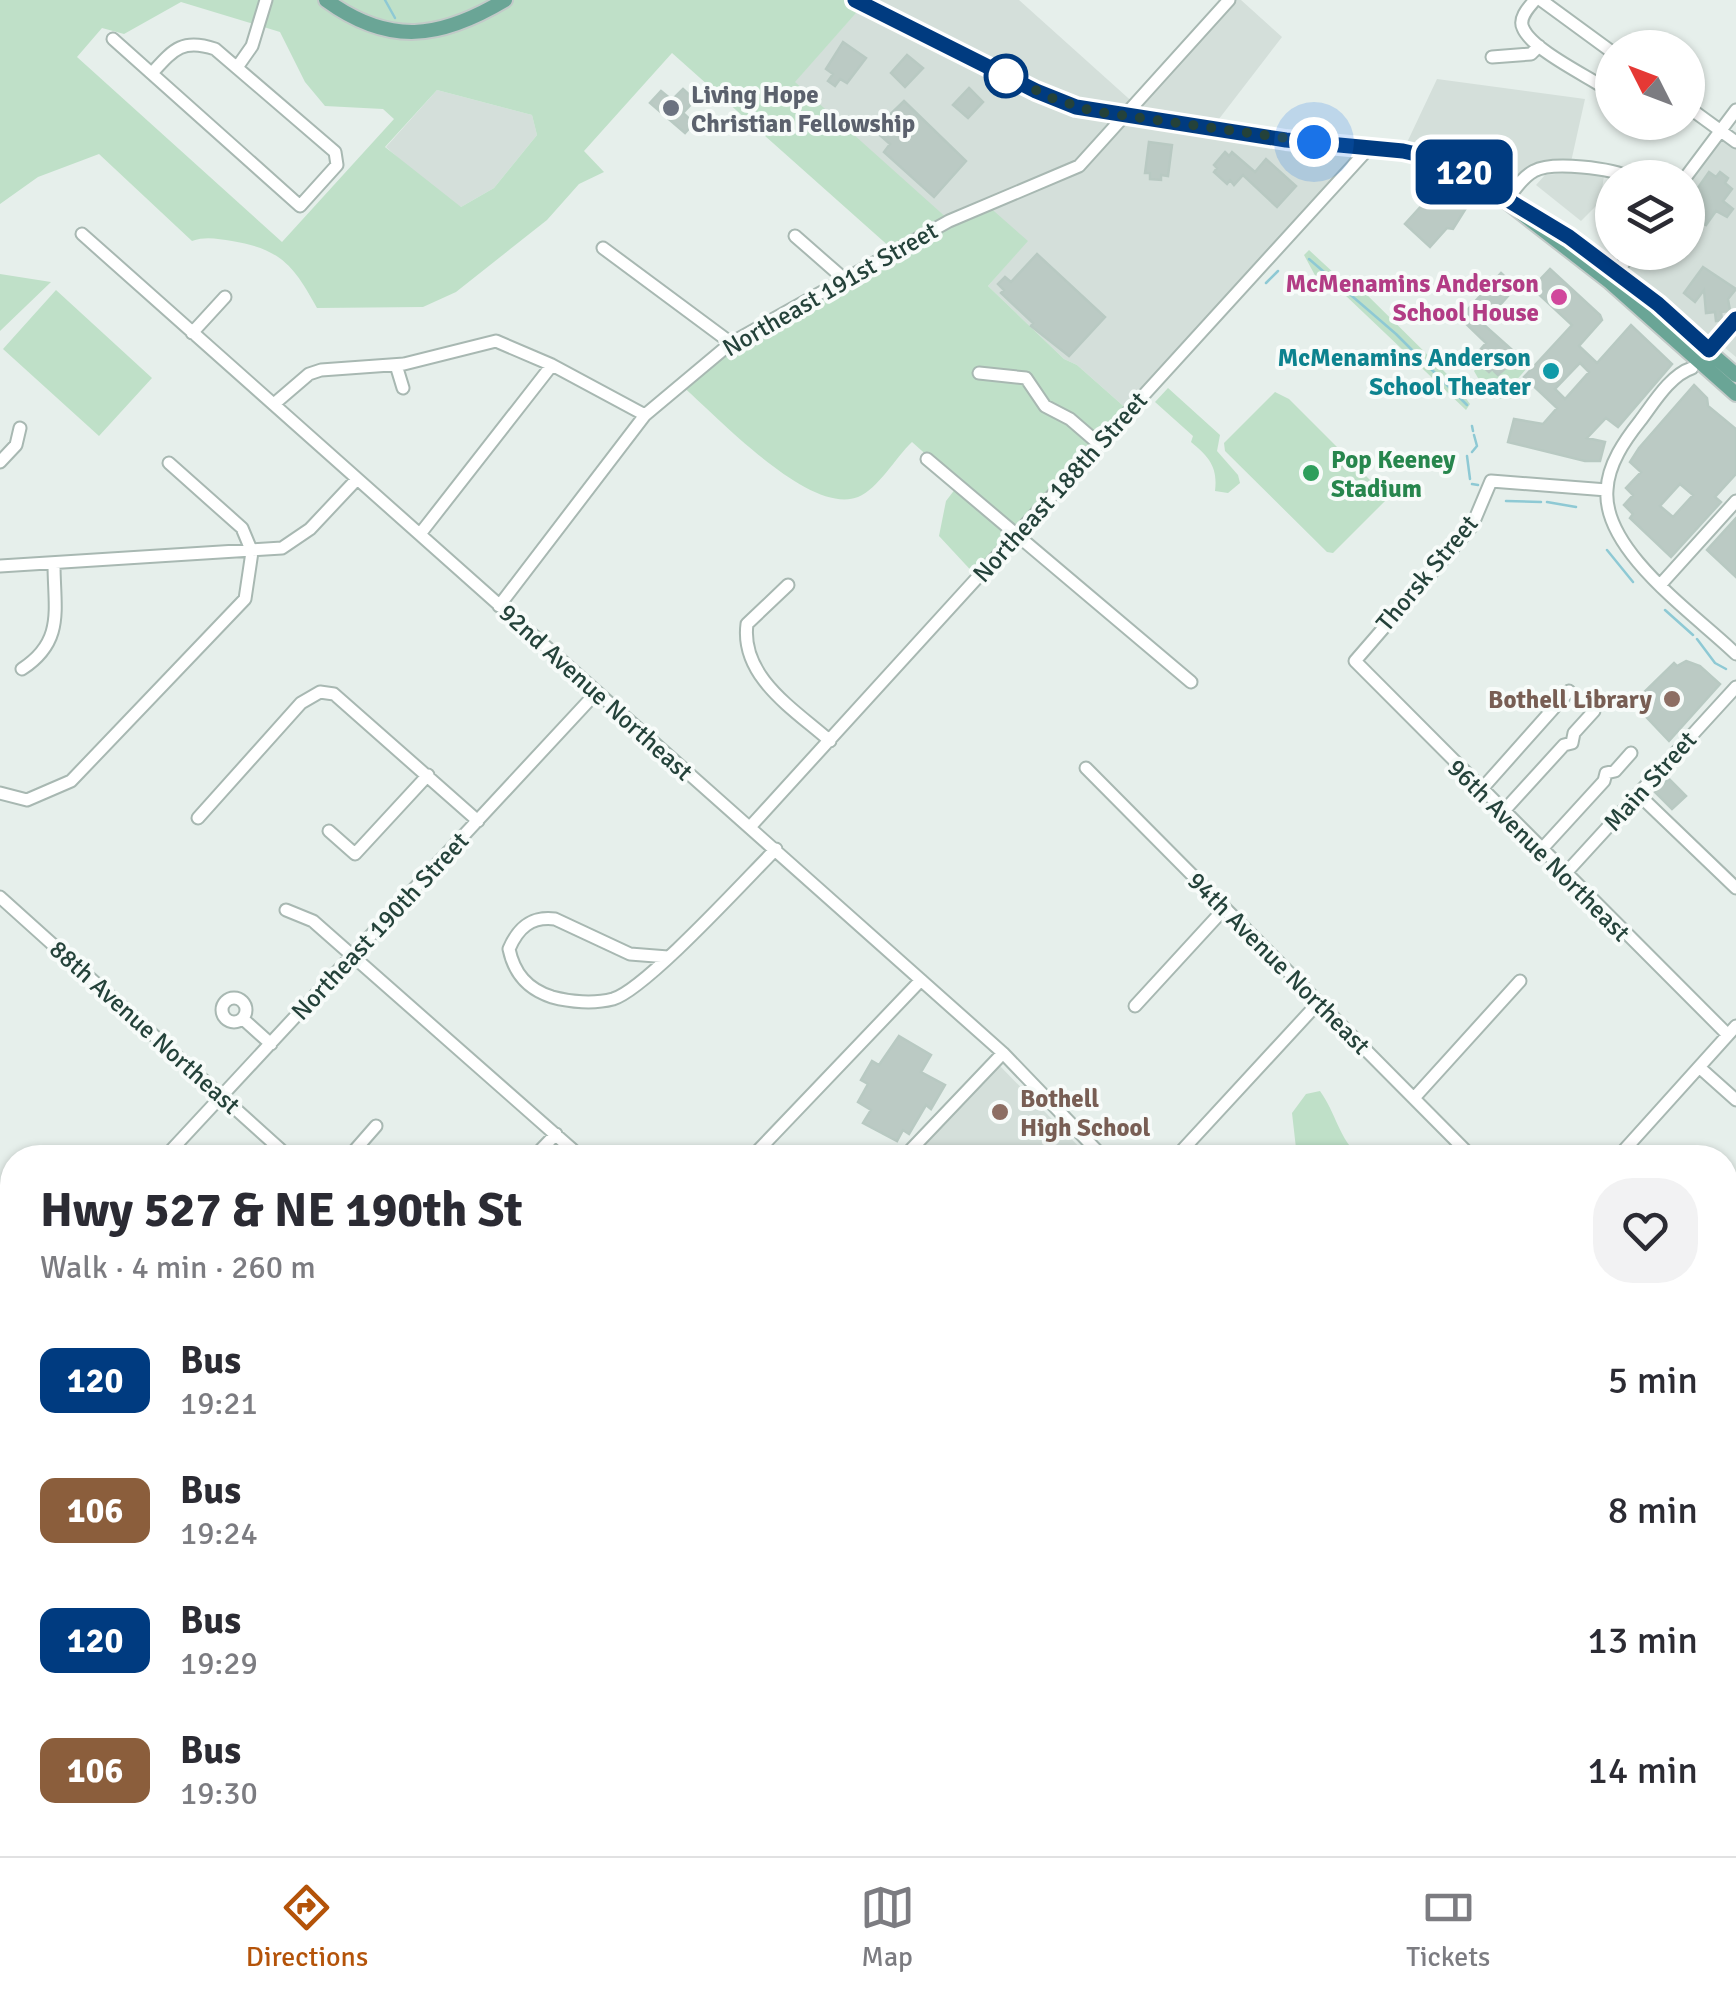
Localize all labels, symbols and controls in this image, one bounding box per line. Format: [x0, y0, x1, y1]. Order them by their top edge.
north arrow [1595, 30, 1705, 140]
map controls [1595, 30, 1705, 270]
unlabelled marker [985, 55, 1027, 97]
place label: Living Hope Christian Fellowship [691, 79, 915, 139]
marker: Living Hope Christian Fellowship [660, 97, 682, 119]
your location [1289, 117, 1339, 167]
line badge: 120 [1406, 140, 1522, 204]
text: 120 [1436, 151, 1492, 194]
button: layers [1595, 160, 1705, 270]
street label: Northeast 191st Street [717, 215, 943, 363]
place label: McMenamins Anderson School House [1285, 268, 1539, 328]
marker: McMenamins Anderson School House [1548, 286, 1570, 308]
place label: McMenamins Anderson School Theater [1277, 342, 1531, 402]
marker: McMenamins Anderson School Theater [1540, 360, 1562, 382]
street label: Northeast 188th Street [966, 385, 1154, 589]
place label: Pop Keeney Stadium [1331, 444, 1456, 504]
marker: Pop Keeney Stadium [1300, 462, 1322, 484]
street label: Thorsk Street [1369, 508, 1485, 637]
street label: 92nd Avenue Northeast [493, 597, 699, 787]
place label: Bothell Library [1488, 684, 1653, 715]
marker: Bothell Library [1661, 688, 1683, 710]
street label: Main Street [1597, 724, 1703, 837]
street label: 96th Avenue Northeast [1441, 752, 1637, 948]
street label: Northeast 190th Street [285, 825, 475, 1027]
street label: 94th Avenue Northeast [1181, 865, 1377, 1061]
street label: 88th Avenue Northeast [43, 933, 247, 1121]
place label: Bothell High School [1020, 1083, 1151, 1143]
marker: Bothell High School [989, 1101, 1011, 1123]
button: heart [1593, 1178, 1698, 1283]
text: Hwy 527 & NE 190th St [40, 1181, 523, 1240]
text: Walk · 4 min · 260 m [40, 1248, 316, 1287]
text: Bus [180, 1337, 241, 1384]
text: 5 min [1608, 1357, 1698, 1404]
text: 120 [67, 1359, 123, 1402]
text: 19:21 [180, 1384, 258, 1423]
text: Bus [180, 1467, 241, 1514]
text: 8 min [1608, 1487, 1698, 1534]
text: 106 [67, 1489, 123, 1532]
text: 19:24 [180, 1514, 258, 1553]
text: Bus [180, 1597, 241, 1644]
text: 13 min [1587, 1617, 1698, 1664]
text: 120 [67, 1619, 123, 1662]
text: 19:29 [180, 1644, 258, 1683]
text: Bus [180, 1727, 241, 1774]
text: 14 min [1587, 1747, 1698, 1794]
text: 106 [67, 1749, 123, 1792]
text: 19:30 [180, 1774, 258, 1813]
tab: Directions [246, 1880, 368, 1974]
tab: Map [860, 1880, 915, 1974]
tab: Tickets [1406, 1880, 1490, 1974]

